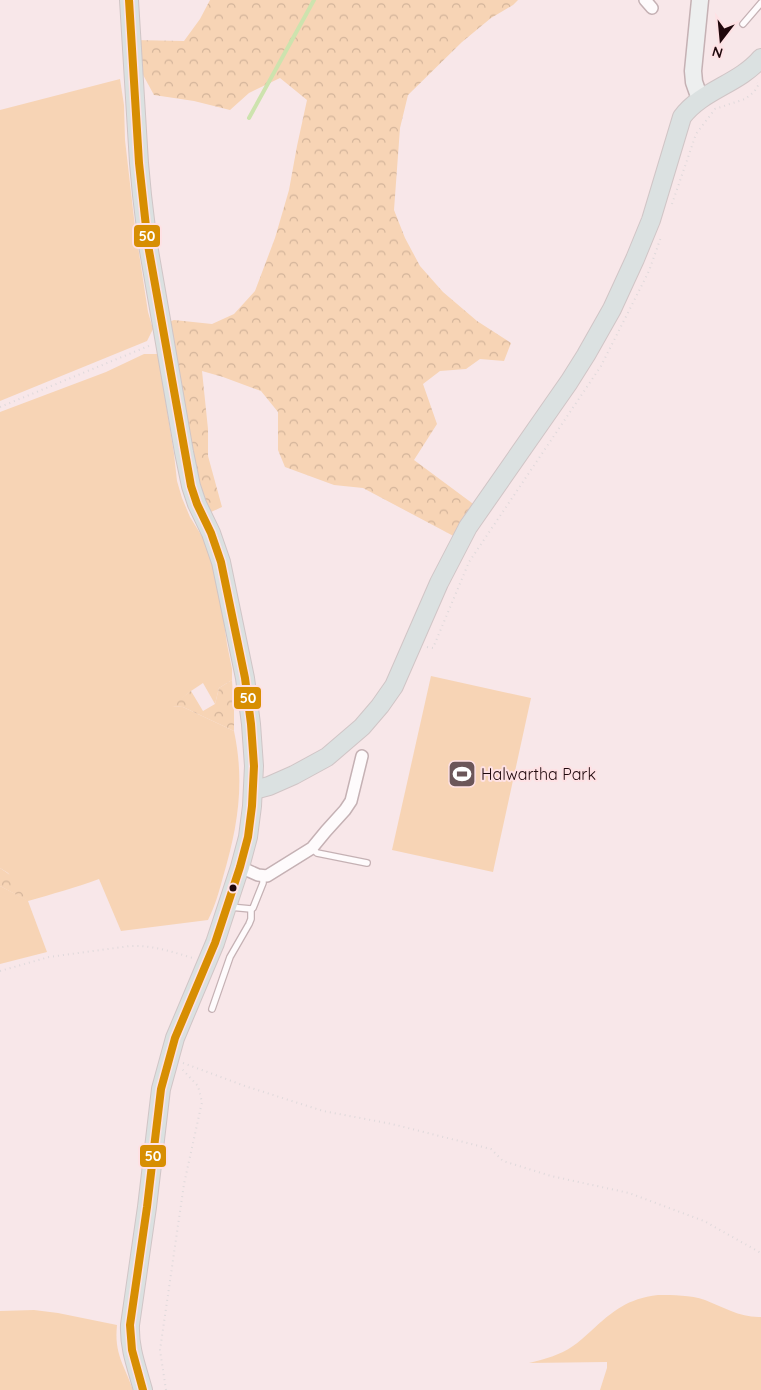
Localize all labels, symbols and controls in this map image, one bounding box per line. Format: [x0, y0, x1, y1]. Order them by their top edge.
north arrow [696, 15, 746, 65]
text: N [710, 42, 725, 63]
line badge: 50 [133, 224, 161, 248]
text: 50 [139, 227, 156, 245]
line badge: 50 [233, 686, 262, 710]
text: 50 [240, 689, 257, 707]
sports icon: Halwartha Park [447, 759, 477, 789]
place label: Halwartha Park [481, 764, 596, 784]
unlabelled marker [228, 883, 238, 893]
line badge: 50 [139, 1144, 167, 1168]
text: 50 [145, 1147, 162, 1165]

